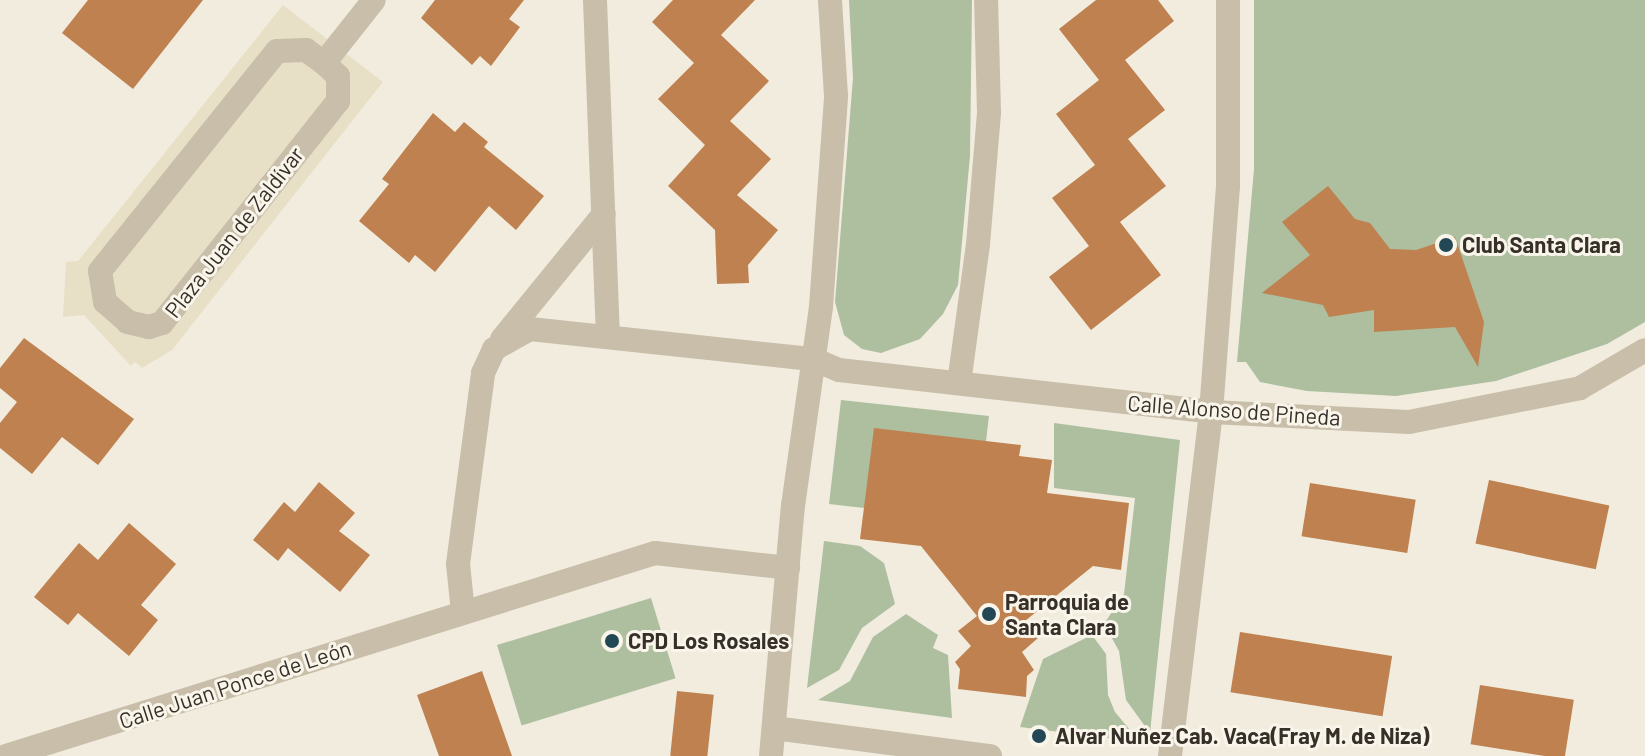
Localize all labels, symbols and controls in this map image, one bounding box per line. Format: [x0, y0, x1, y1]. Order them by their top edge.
street label: Plaza Juan de Zaldívar [159, 141, 309, 323]
place label: Club Santa Clara [1462, 232, 1621, 258]
marker: Club Santa Clara [1437, 236, 1455, 254]
street label: Calle Alonso de Pineda [1127, 389, 1341, 431]
place label: Parroquia de Santa Clara [1005, 588, 1129, 640]
marker: Parroquia de Santa Clara [980, 605, 998, 623]
place label: CPD Los Rosales [628, 628, 789, 654]
marker: CPD Los Rosales [603, 632, 621, 650]
street label: Calle Juan Ponce de León [116, 634, 354, 734]
place label: Alvar Nuñez Cab. Vaca(Fray M. de Niza) [1055, 723, 1430, 749]
marker: Alvar Nuñez Cab. Vaca(Fray M. de Niza) [1030, 727, 1048, 745]

